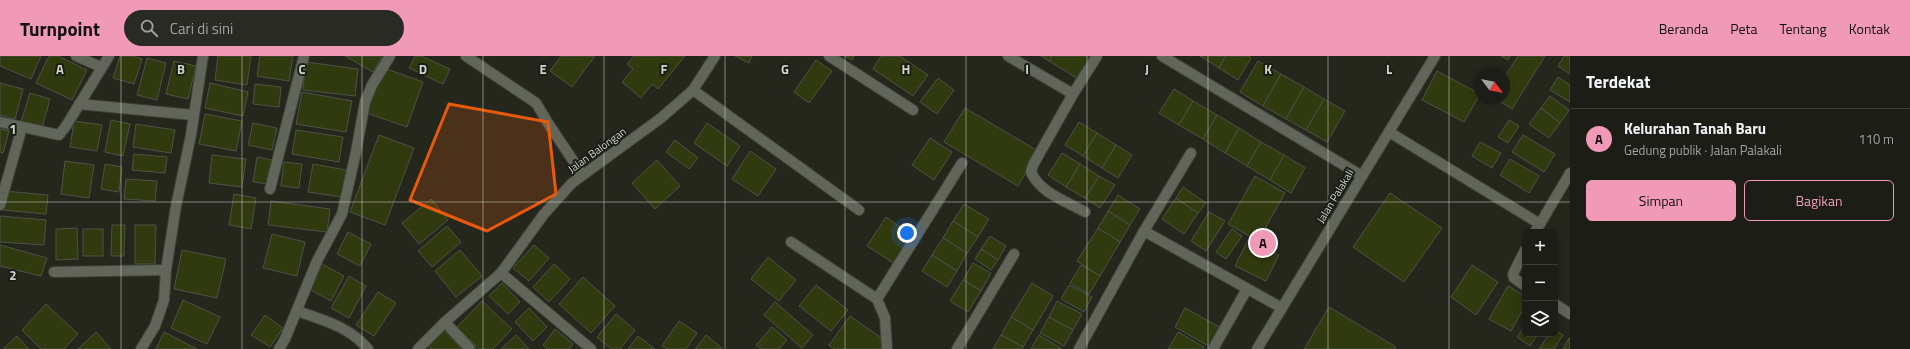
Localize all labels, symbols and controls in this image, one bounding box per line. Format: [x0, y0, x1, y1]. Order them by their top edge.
search box [124, 10, 404, 46]
text: Turnpoint [20, 14, 100, 43]
icon: search [138, 17, 160, 39]
text: Cari di sini [170, 17, 233, 40]
text: Beranda [1659, 18, 1708, 39]
text: Peta [1730, 18, 1757, 39]
text: Tentang [1779, 18, 1827, 39]
text: Kontak [1849, 18, 1890, 39]
text: A [56, 59, 64, 79]
text: B [177, 59, 185, 79]
text: C [298, 59, 306, 79]
text: D [419, 59, 427, 79]
text: E [539, 59, 547, 79]
text: F [661, 59, 668, 79]
text: G [781, 59, 789, 79]
text: H [902, 59, 910, 79]
text: I [1025, 59, 1029, 79]
text: J [1145, 59, 1149, 79]
text: K [1264, 59, 1272, 79]
text: L [1386, 59, 1392, 79]
north arrow [1474, 68, 1510, 104]
text: Terdekat [1586, 69, 1650, 95]
text: Kelurahan Tanah Baru [1624, 117, 1766, 140]
text: 1 [9, 119, 17, 139]
street label: Jalan Balongan [565, 123, 630, 177]
text: A [1595, 129, 1603, 149]
text: 110 m [1858, 129, 1894, 149]
text: Gedung publik · Jalan Palakali [1624, 140, 1782, 160]
street label: Jalan Palakali [1312, 166, 1358, 226]
button: Simpan [1586, 180, 1736, 221]
button: Bagikan [1744, 180, 1894, 221]
your location [897, 223, 917, 243]
pin: A [1250, 228, 1276, 258]
map controls [1522, 229, 1558, 337]
button: + [1522, 229, 1558, 265]
text: 2 [9, 265, 17, 285]
button: − [1522, 265, 1558, 301]
button: layers [1522, 301, 1558, 337]

